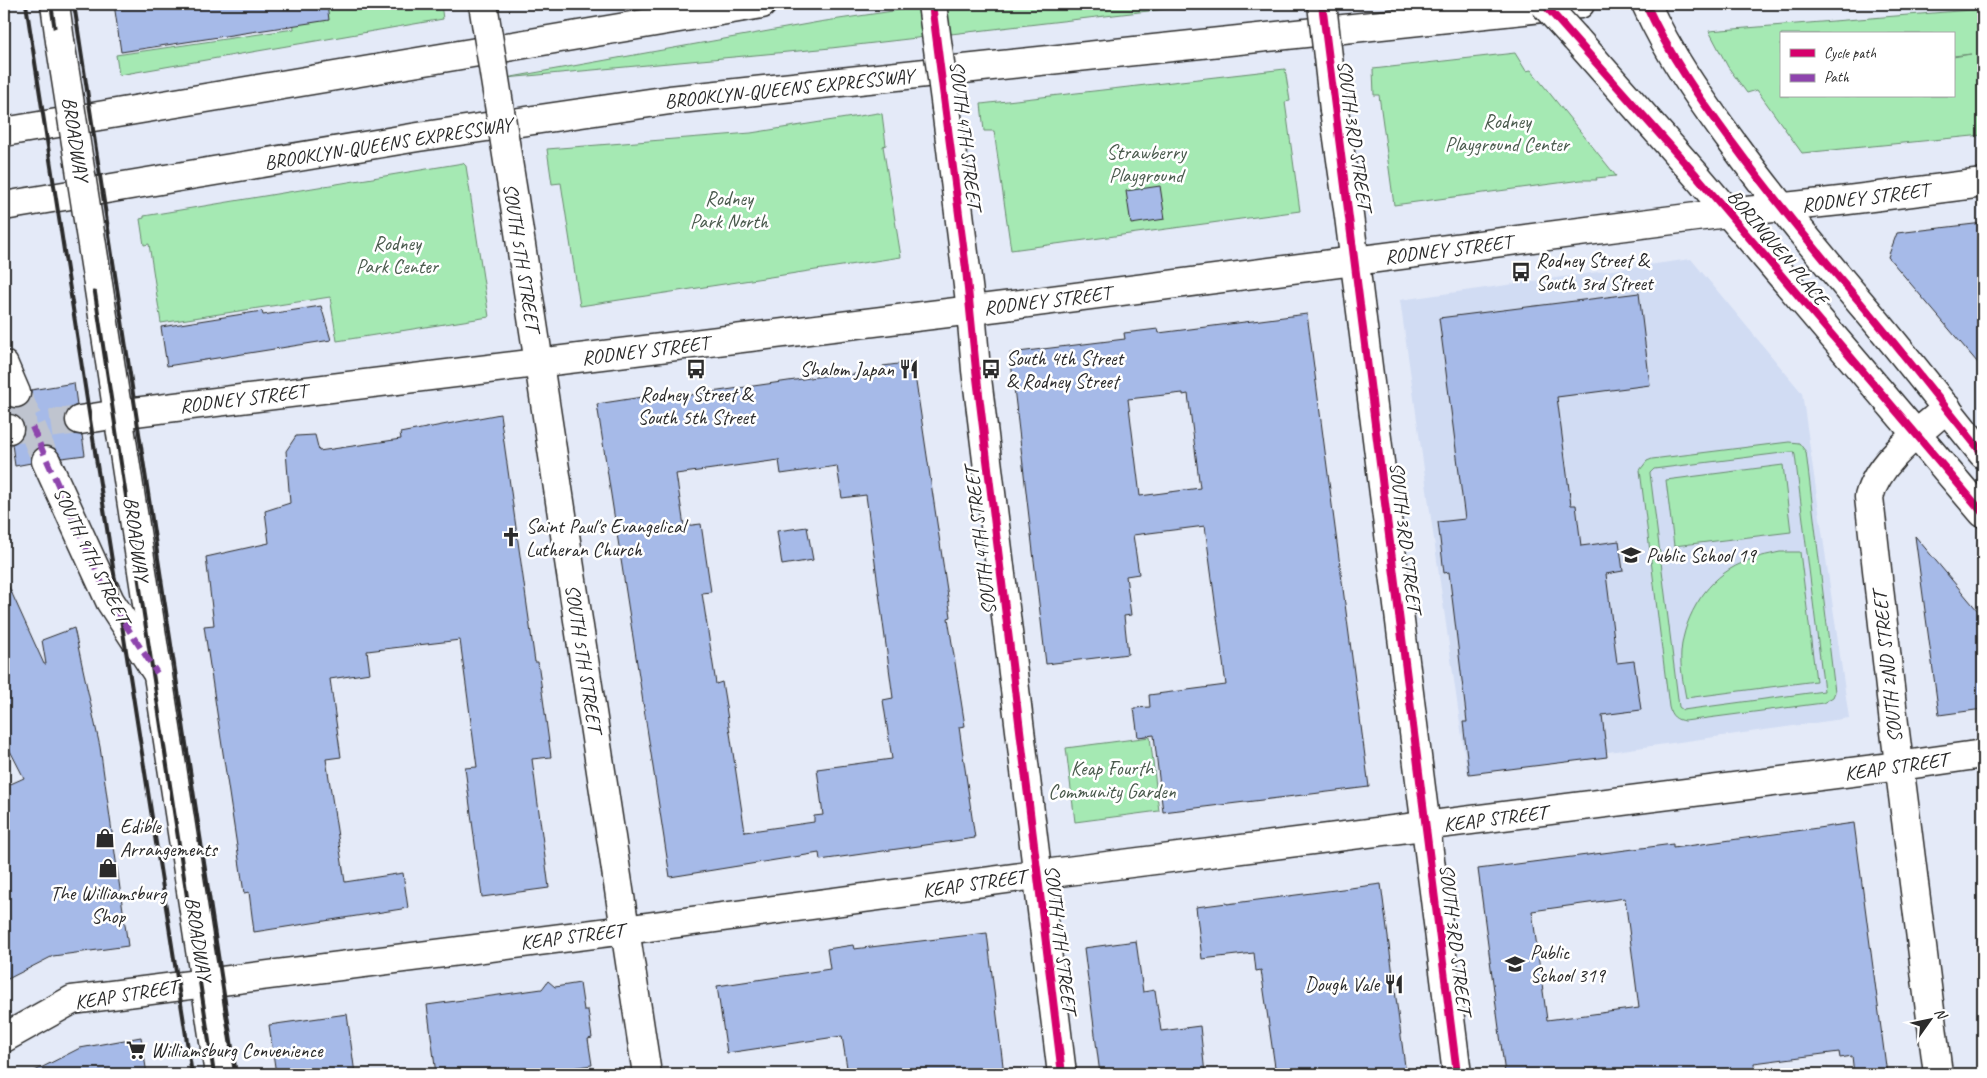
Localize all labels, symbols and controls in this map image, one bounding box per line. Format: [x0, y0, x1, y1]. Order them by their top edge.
legend [1780, 32, 1954, 98]
text: Cycle path [1824, 44, 1876, 63]
street label: SOUTH 3RD STREET [1332, 59, 1378, 216]
street label: SOUTH 4TH STREET [944, 60, 988, 215]
street label: BROOKLYN-QUEENS EXPRESSWAY [663, 63, 919, 114]
text: Path [1824, 68, 1850, 87]
street label: BROADWAY [57, 95, 95, 186]
park label: Rodney Playground Center [1445, 109, 1571, 157]
street label: BROOKLYN-QUEENS EXPRESSWAY [263, 111, 517, 175]
park label: Strawberry Playground [1106, 140, 1188, 188]
street label: RODNEY STREET [1800, 177, 1935, 218]
street label: SOUTH 5TH STREET [498, 182, 546, 337]
street label: BORINQUEN PLACE [1722, 184, 1835, 313]
park label: Rodney Park North [690, 186, 769, 234]
street label: RODNEY STREET [1383, 229, 1518, 270]
park label: Rodney Park Center [356, 231, 440, 279]
place label: Rodney Street & South 3rd Street [1536, 248, 1655, 296]
bus stop icon: Rodney Street & South 3rd Street [1510, 261, 1532, 283]
street label: RODNEY STREET [982, 280, 1117, 321]
street label: RODNEY STREET [580, 330, 715, 371]
place label: South 4th Street & Rodney Street [1006, 346, 1126, 394]
place label: Shalom Japan [800, 357, 895, 382]
bus stop icon: Rodney Street & South 5th Street [685, 358, 707, 380]
restaurant icon: Shalom Japan [898, 358, 920, 380]
bus stop icon: South 4th Street & Rodney Street [980, 358, 1002, 380]
street label: RODNEY STREET [178, 378, 313, 419]
place label: Rodney Street & South 5th Street [637, 382, 757, 430]
street label: SOUTH 4TH STREET [958, 461, 1002, 616]
street label: SOUTH 3RD STREET [1384, 461, 1428, 618]
street label: SOUTH 9TH STREET [48, 483, 137, 632]
street label: BROADWAY [118, 495, 155, 586]
place label: Saint Paul's Evangelical Lutheran Church [526, 514, 689, 562]
church icon: Saint Paul's Evangelical Lutheran Church [500, 526, 522, 548]
place label: Public School 19 [1646, 543, 1758, 568]
school or university icon: Public School 19 [1620, 544, 1642, 566]
street label: SOUTH 5TH STREET [560, 583, 608, 738]
street label: SOUTH 2ND STREET [1867, 585, 1908, 744]
street label: KEAP STREET [1843, 746, 1954, 786]
park label: Keap Fourth Community Garden [1048, 756, 1177, 804]
street label: KEAP STREET [1442, 799, 1553, 837]
place label: Edible Arrangements [120, 814, 219, 862]
shop icon: Edible Arrangements [94, 827, 116, 849]
shop icon: The Williamsburg Shop [97, 857, 119, 879]
street label: KEAP STREET [921, 863, 1032, 903]
street label: SOUTH 3RD STREET [1434, 863, 1478, 1020]
street label: SOUTH 4TH STREET [1039, 864, 1083, 1019]
place label: The Williamsburg Shop [50, 881, 168, 929]
street label: BROADWAY [180, 895, 218, 986]
street label: KEAP STREET [519, 917, 630, 955]
place label: Public School 319 [1530, 940, 1607, 988]
school or university icon: Public School 319 [1504, 953, 1526, 975]
place label: Dough Vale [1305, 972, 1380, 997]
street label: KEAP STREET [73, 973, 184, 1015]
restaurant icon: Dough Vale [1383, 973, 1405, 995]
north arrow [1904, 996, 1954, 1046]
text: N [1931, 1005, 1951, 1023]
place label: Williamsburg Convenience [151, 1038, 324, 1063]
supermarket icon: Williamsburg Convenience [125, 1039, 147, 1061]

